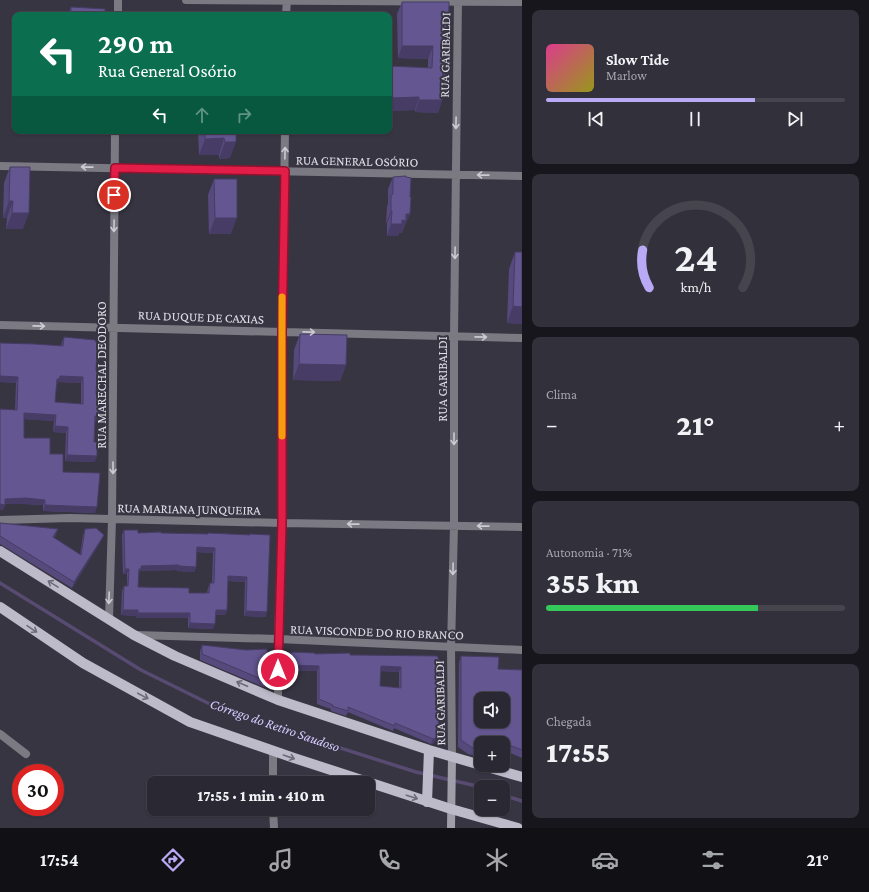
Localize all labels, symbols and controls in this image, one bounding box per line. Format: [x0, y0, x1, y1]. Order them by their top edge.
street label: RUA GARIBALDI [437, 12, 453, 98]
icon: left [32, 28, 84, 80]
text: 290 m [98, 28, 174, 59]
text: Slow Tide [606, 52, 669, 68]
text: Rua General Osório [98, 61, 236, 81]
text: Marlow [606, 68, 647, 83]
icon: left [149, 104, 171, 126]
icon: ahead [191, 104, 213, 126]
icon: right [233, 104, 255, 126]
icon: previous [585, 108, 607, 130]
icon: pause [684, 108, 706, 130]
icon: next [784, 108, 806, 130]
one-way arrow [452, 116, 460, 129]
one-way arrow [281, 147, 289, 160]
street label: RUA GENERAL OSÓRIO [296, 152, 419, 170]
one-way arrow [81, 163, 94, 171]
one-way arrow [477, 171, 490, 179]
pin [97, 178, 131, 212]
icon: arrive [103, 184, 125, 206]
one-way arrow [110, 219, 118, 232]
text: 24 [674, 234, 717, 280]
one-way arrow [451, 246, 459, 259]
text: km/h [680, 279, 711, 295]
street label: RUA MARECHAL DEODORO [94, 301, 109, 449]
street label: RUA DUQUE DE CAXIAS [138, 307, 264, 327]
one-way arrow [32, 322, 45, 330]
one-way arrow [302, 329, 315, 336]
one-way arrow [474, 333, 487, 340]
street label: RUA GARIBALDI [435, 336, 450, 422]
text: Clima [546, 387, 577, 402]
text: 21° [676, 408, 715, 441]
text: − [546, 412, 558, 437]
text: + [833, 412, 845, 437]
one-way arrow [450, 432, 458, 445]
one-way arrow [109, 461, 116, 474]
street label: RUA MARIANA JUNQUEIRA [117, 500, 261, 518]
one-way arrow [347, 520, 360, 528]
one-way arrow [477, 522, 490, 530]
text: Autonomia · 71% [546, 545, 632, 560]
one-way arrow [449, 562, 457, 575]
text: 355 km [546, 566, 639, 599]
one-way arrow [47, 580, 59, 588]
one-way arrow [105, 591, 113, 604]
street label: RUA VISCONDE DO RIO BRANCO [290, 621, 464, 643]
one-way arrow [26, 625, 37, 633]
position arrow [257, 649, 299, 691]
street label: RUA GARIBALDI [432, 660, 448, 746]
one-way arrow [236, 680, 248, 688]
map controls [474, 692, 510, 816]
button: sound [474, 692, 510, 728]
one-way arrow [137, 693, 149, 700]
water label: Córrego do Retiro Saudoso [208, 695, 342, 755]
text: Chegada [546, 714, 591, 729]
text: 17:55 [546, 735, 610, 768]
button: + [474, 736, 510, 772]
one-way arrow [282, 753, 294, 761]
speed limit sign: 30 [12, 764, 64, 816]
button: − [474, 780, 510, 816]
text: 17:55 · 1 min · 410 m [197, 788, 325, 804]
one-way arrow [406, 794, 419, 801]
icon: directions [159, 846, 187, 874]
icon: music [267, 846, 295, 874]
icon: phone [375, 846, 403, 874]
icon: climate [483, 846, 511, 874]
icon: car [591, 846, 619, 874]
icon: filters [699, 846, 727, 874]
text: 17:54 [40, 850, 79, 870]
text: 21° [807, 850, 829, 870]

